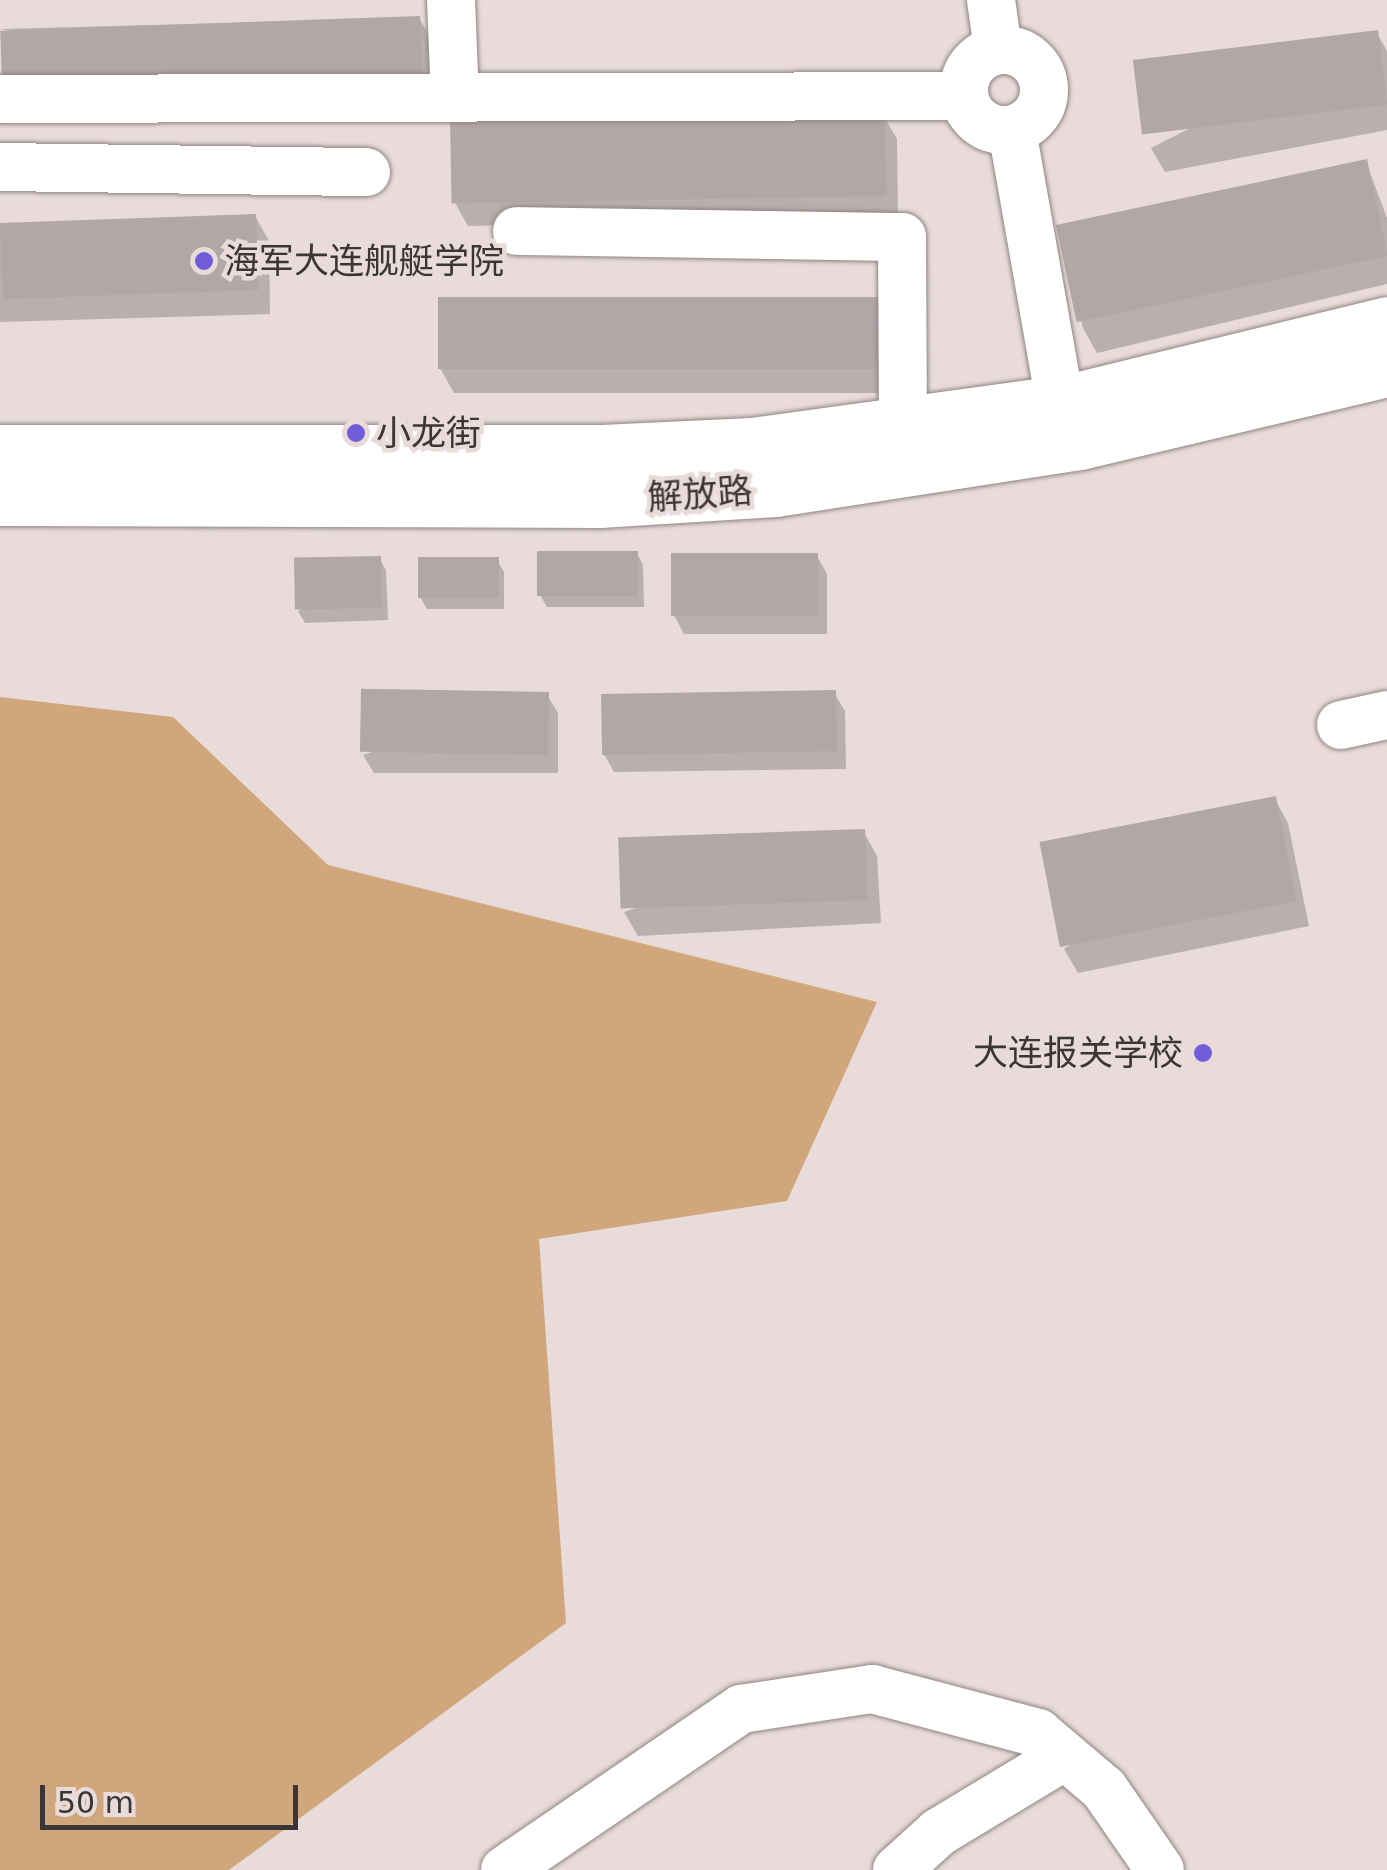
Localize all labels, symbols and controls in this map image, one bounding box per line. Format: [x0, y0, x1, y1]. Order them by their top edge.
place label: 海军大连舰艇学院 [224, 240, 504, 282]
marker: 海军大连舰艇学院 [193, 250, 215, 272]
place label: 小龙街 [376, 412, 481, 454]
marker: 小龙街 [345, 422, 367, 444]
street label: 解放路 [646, 469, 754, 519]
place label: 大连报关学校 [973, 1032, 1183, 1074]
marker: 大连报关学校 [1192, 1042, 1214, 1064]
scale bar [45, 1765, 302, 1827]
text: 50 m [57, 1785, 134, 1820]

